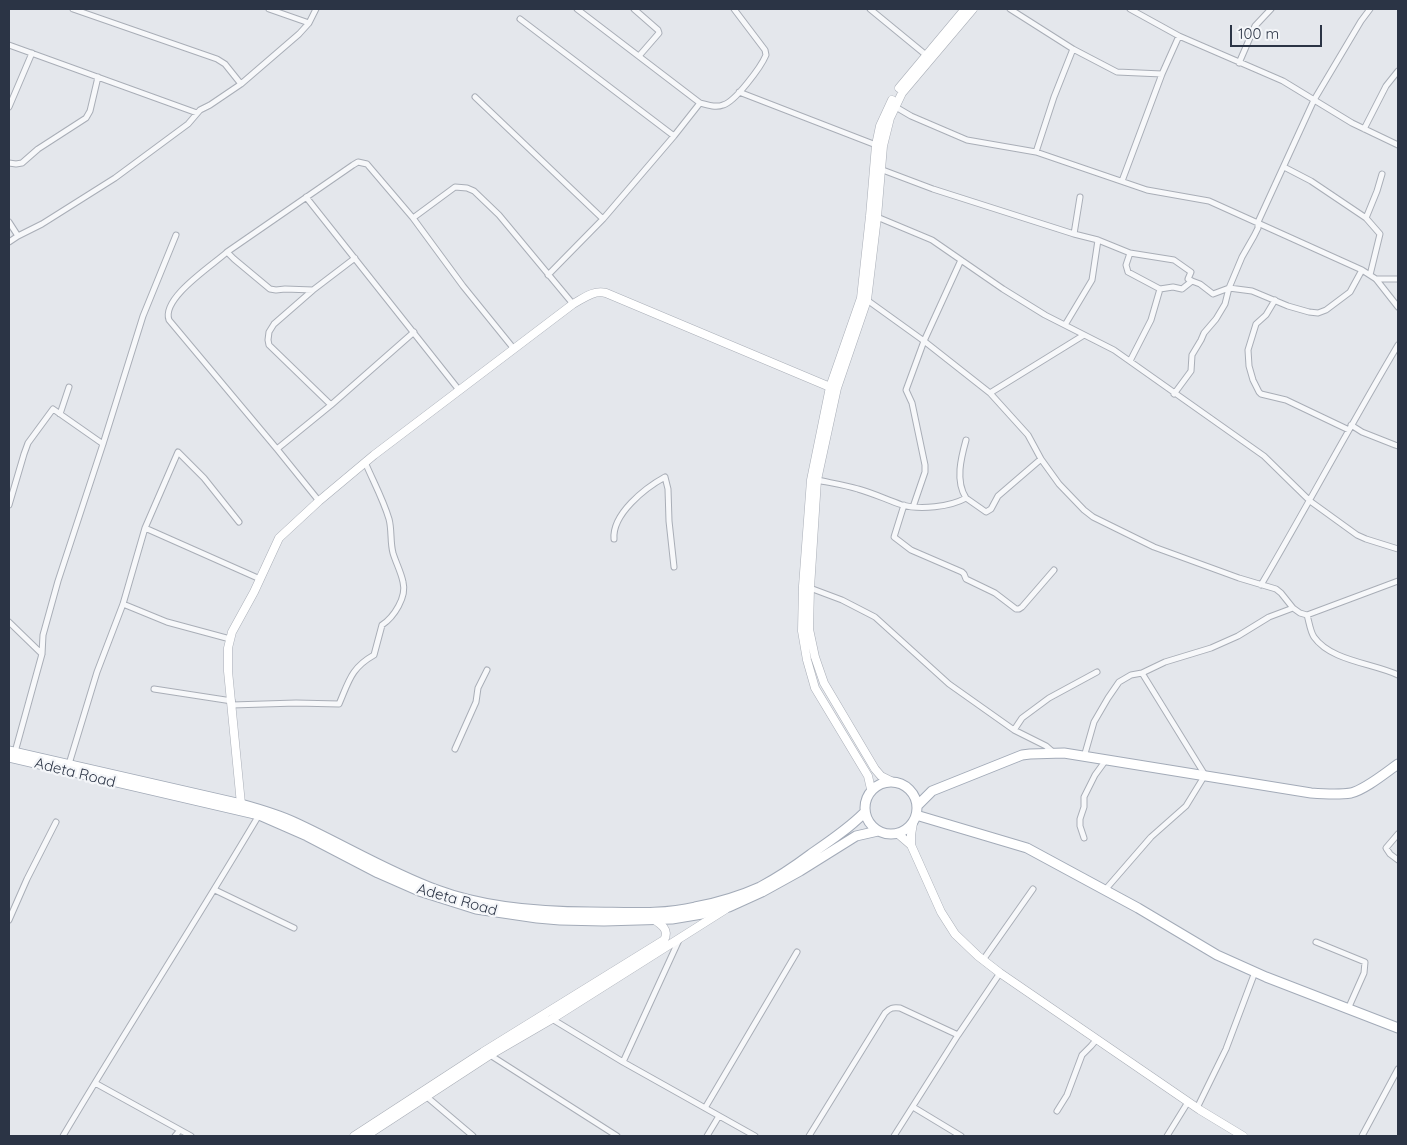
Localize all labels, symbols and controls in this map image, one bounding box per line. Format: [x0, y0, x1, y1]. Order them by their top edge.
scale bar [1232, 15, 1324, 47]
text: 100 m [1238, 24, 1279, 43]
street label: Adeta Road [33, 754, 117, 792]
street label: Adeta Road [415, 880, 499, 920]

